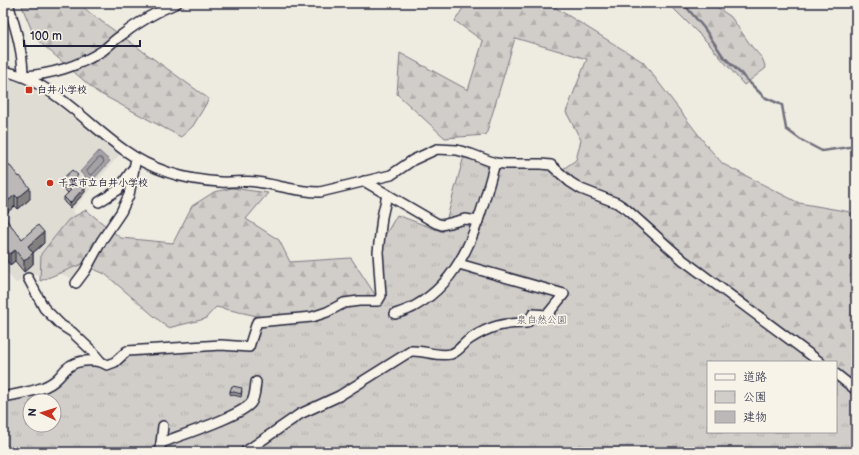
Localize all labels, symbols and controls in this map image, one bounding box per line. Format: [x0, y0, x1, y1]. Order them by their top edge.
scale bar [24, 22, 140, 48]
text: 100 m [30, 29, 62, 44]
place label: 白井小学校 [37, 84, 87, 96]
marker: 白井小学校 [24, 85, 34, 95]
place label: 千葉市立白井小学校 [58, 177, 148, 189]
marker: 千葉市立白井小学校 [45, 178, 55, 188]
park label: 泉自然公園 [517, 314, 567, 326]
legend [707, 361, 837, 433]
text: 道路 [743, 370, 767, 385]
text: 公園 [743, 390, 767, 405]
north arrow [22, 393, 62, 433]
text: N [26, 408, 39, 417]
text: 建物 [743, 410, 767, 425]

